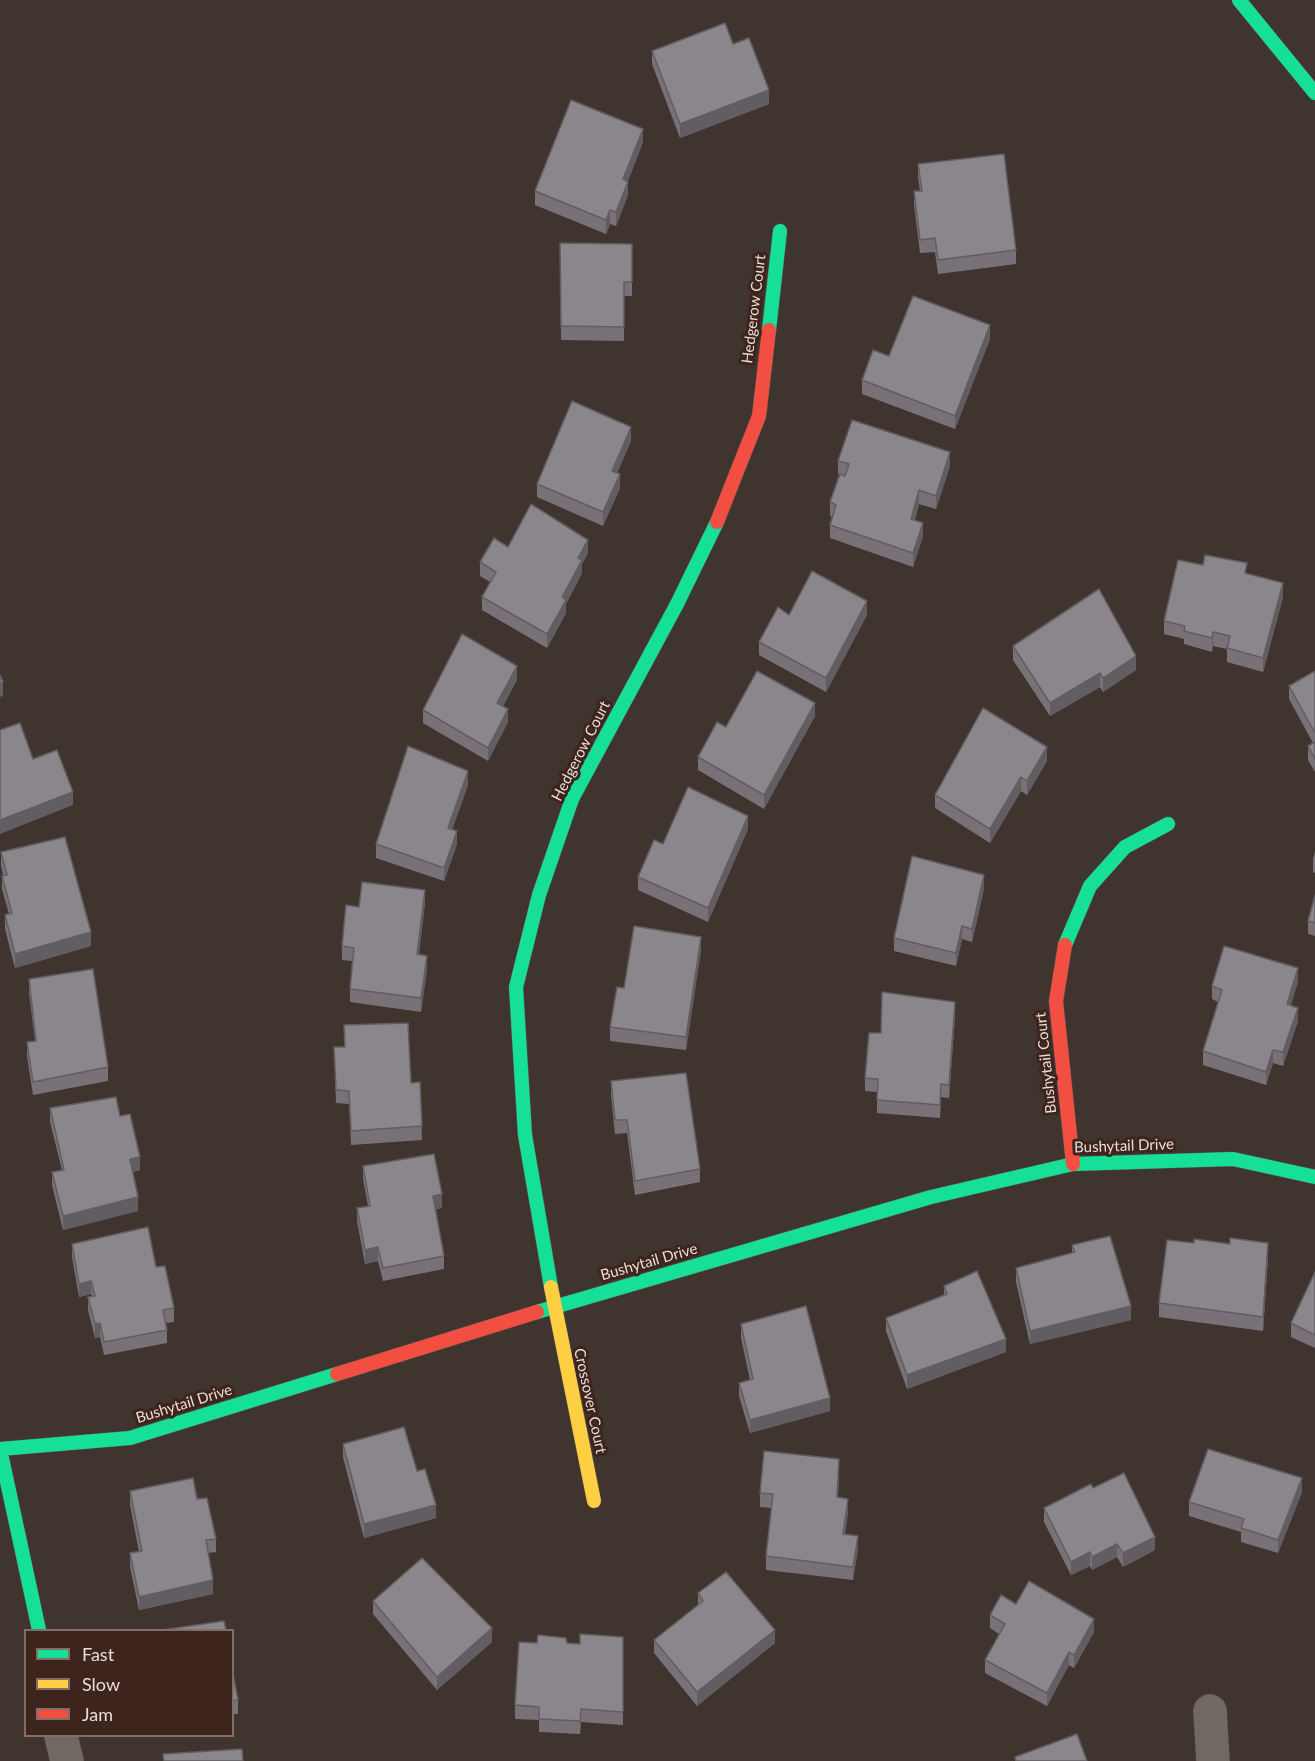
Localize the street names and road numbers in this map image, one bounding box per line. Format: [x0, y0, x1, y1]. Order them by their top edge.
street label: Hedgerow Court [738, 253, 770, 365]
street label: Hedgerow Court [548, 698, 614, 804]
street label: Bushytail Court [1032, 1011, 1060, 1115]
street label: Bushytail Drive [1074, 1135, 1174, 1157]
street label: Bushytail Drive [599, 1240, 699, 1284]
street label: Crossover Court [570, 1347, 610, 1455]
street label: Bushytail Drive [134, 1381, 234, 1427]

